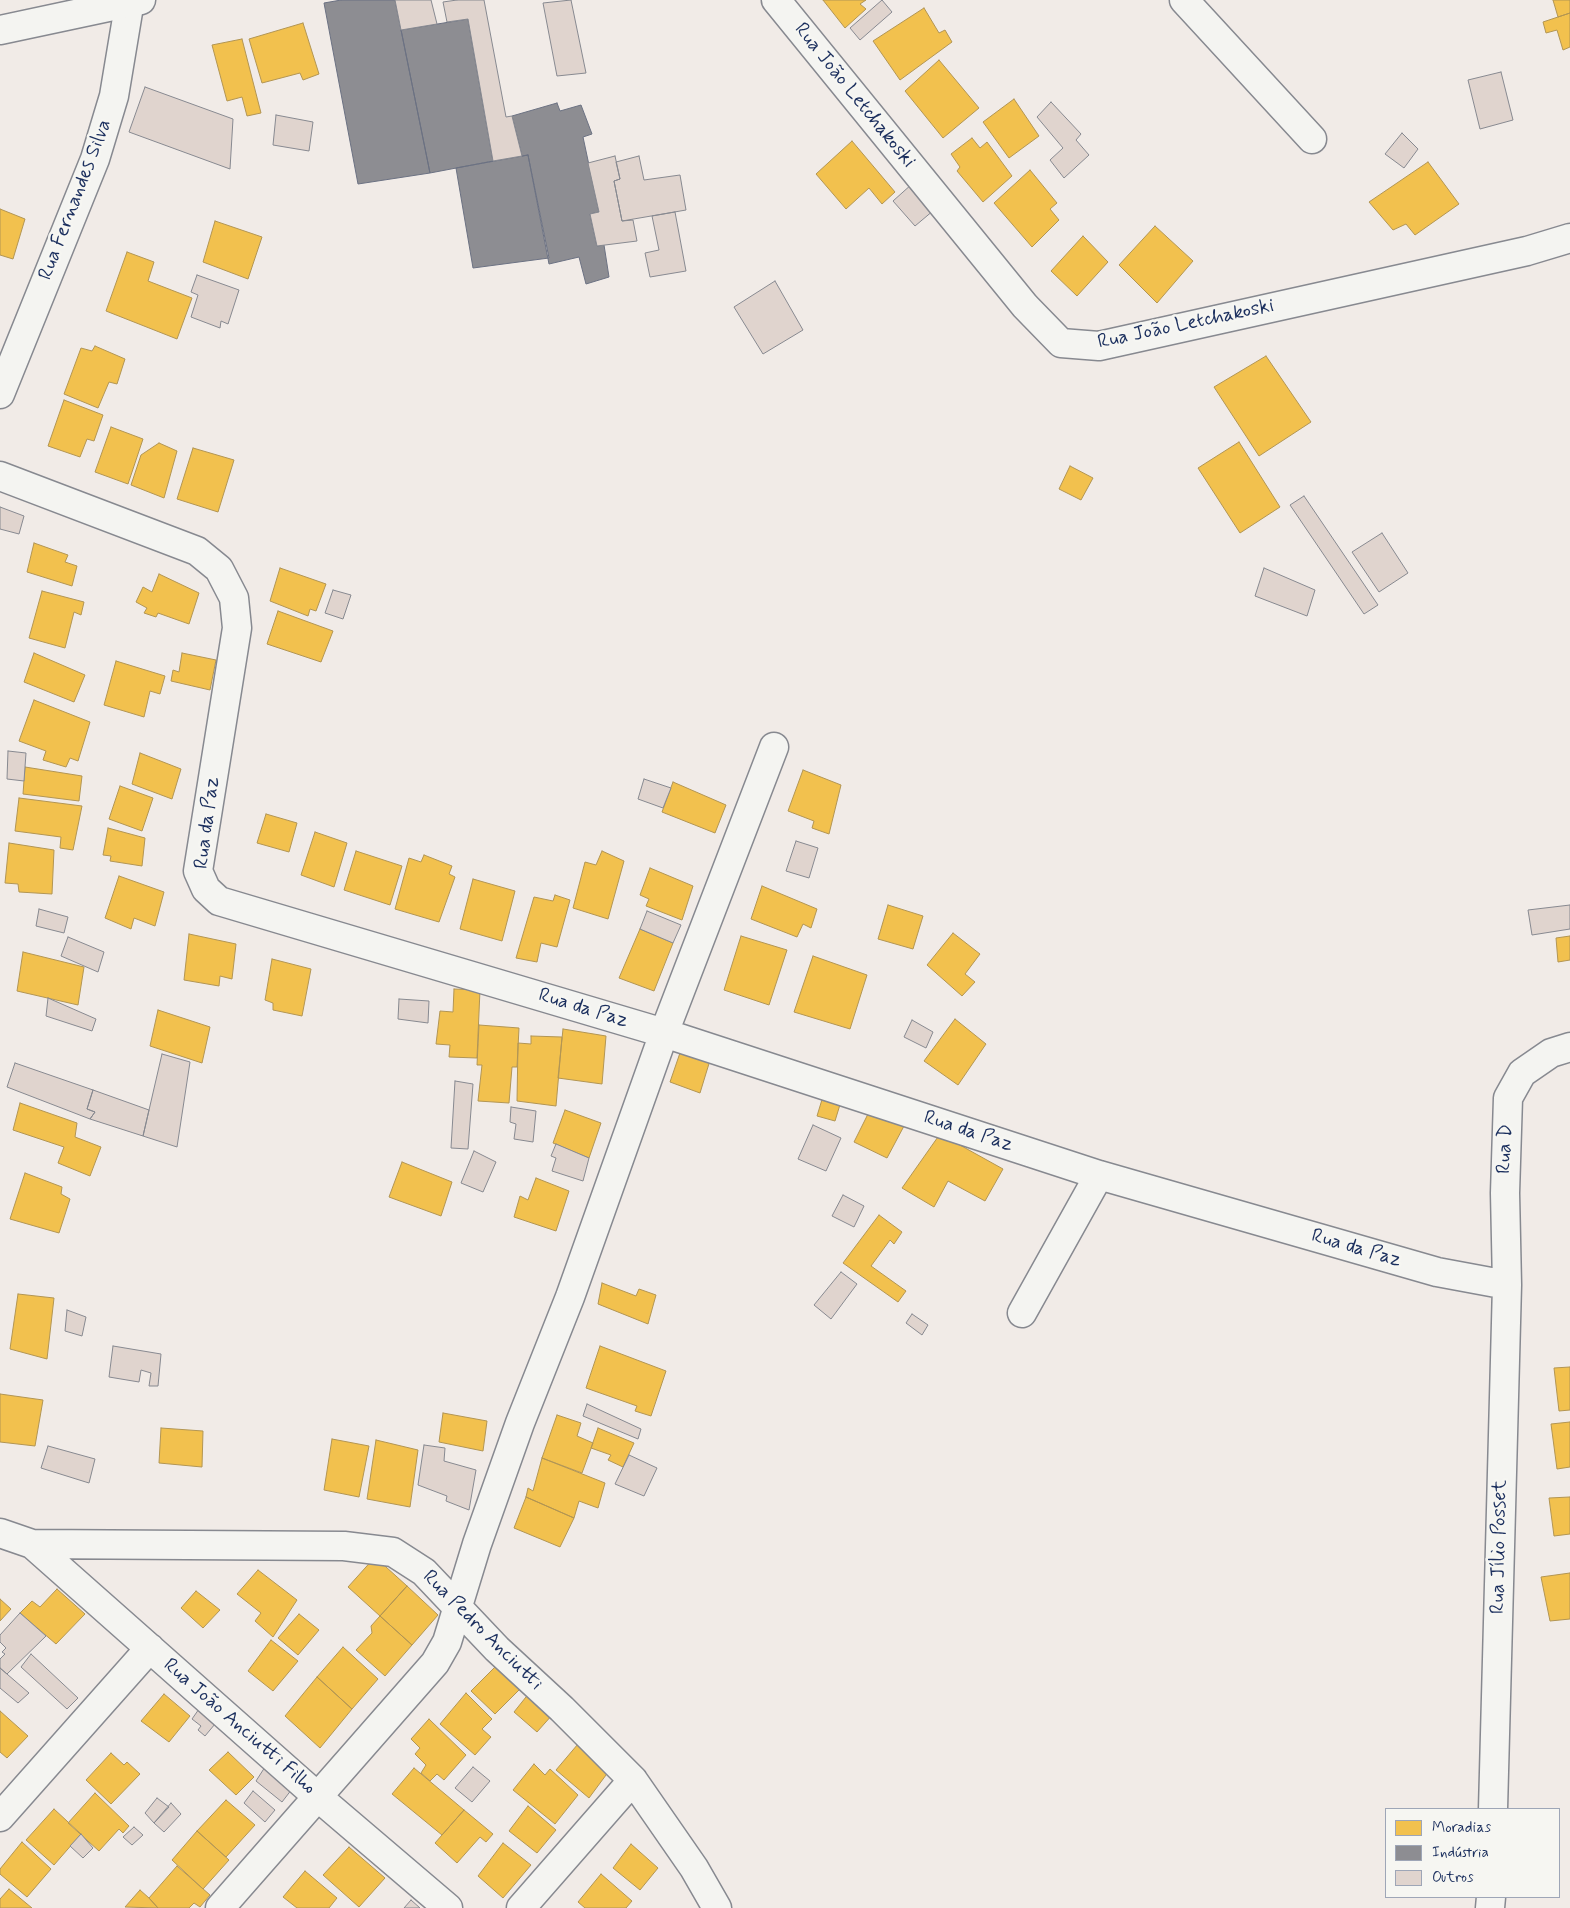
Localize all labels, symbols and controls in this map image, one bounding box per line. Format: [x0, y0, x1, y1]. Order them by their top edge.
street label: Rua João Letchakoski [788, 19, 920, 173]
street label: Rua Fernandes Silva [34, 116, 118, 284]
street label: Rua João Letchakoski [1096, 295, 1276, 355]
street label: Rua da Paz [190, 776, 226, 870]
street label: Rua da Paz [535, 984, 631, 1034]
street label: Rua da Paz [920, 1106, 1016, 1158]
street label: Rua D [1493, 1124, 1519, 1174]
street label: Rua da Paz [1308, 1225, 1404, 1273]
street label: Rua Jílio Posset [1487, 1480, 1513, 1614]
street label: Rua Pedro Anciutti [417, 1566, 547, 1696]
street label: Rua João Anciutti Filho [158, 1654, 320, 1800]
legend [1385, 1808, 1560, 1898]
text: Moradias [1432, 1818, 1491, 1838]
text: Indústria [1432, 1843, 1489, 1863]
text: Outros [1432, 1868, 1474, 1888]

